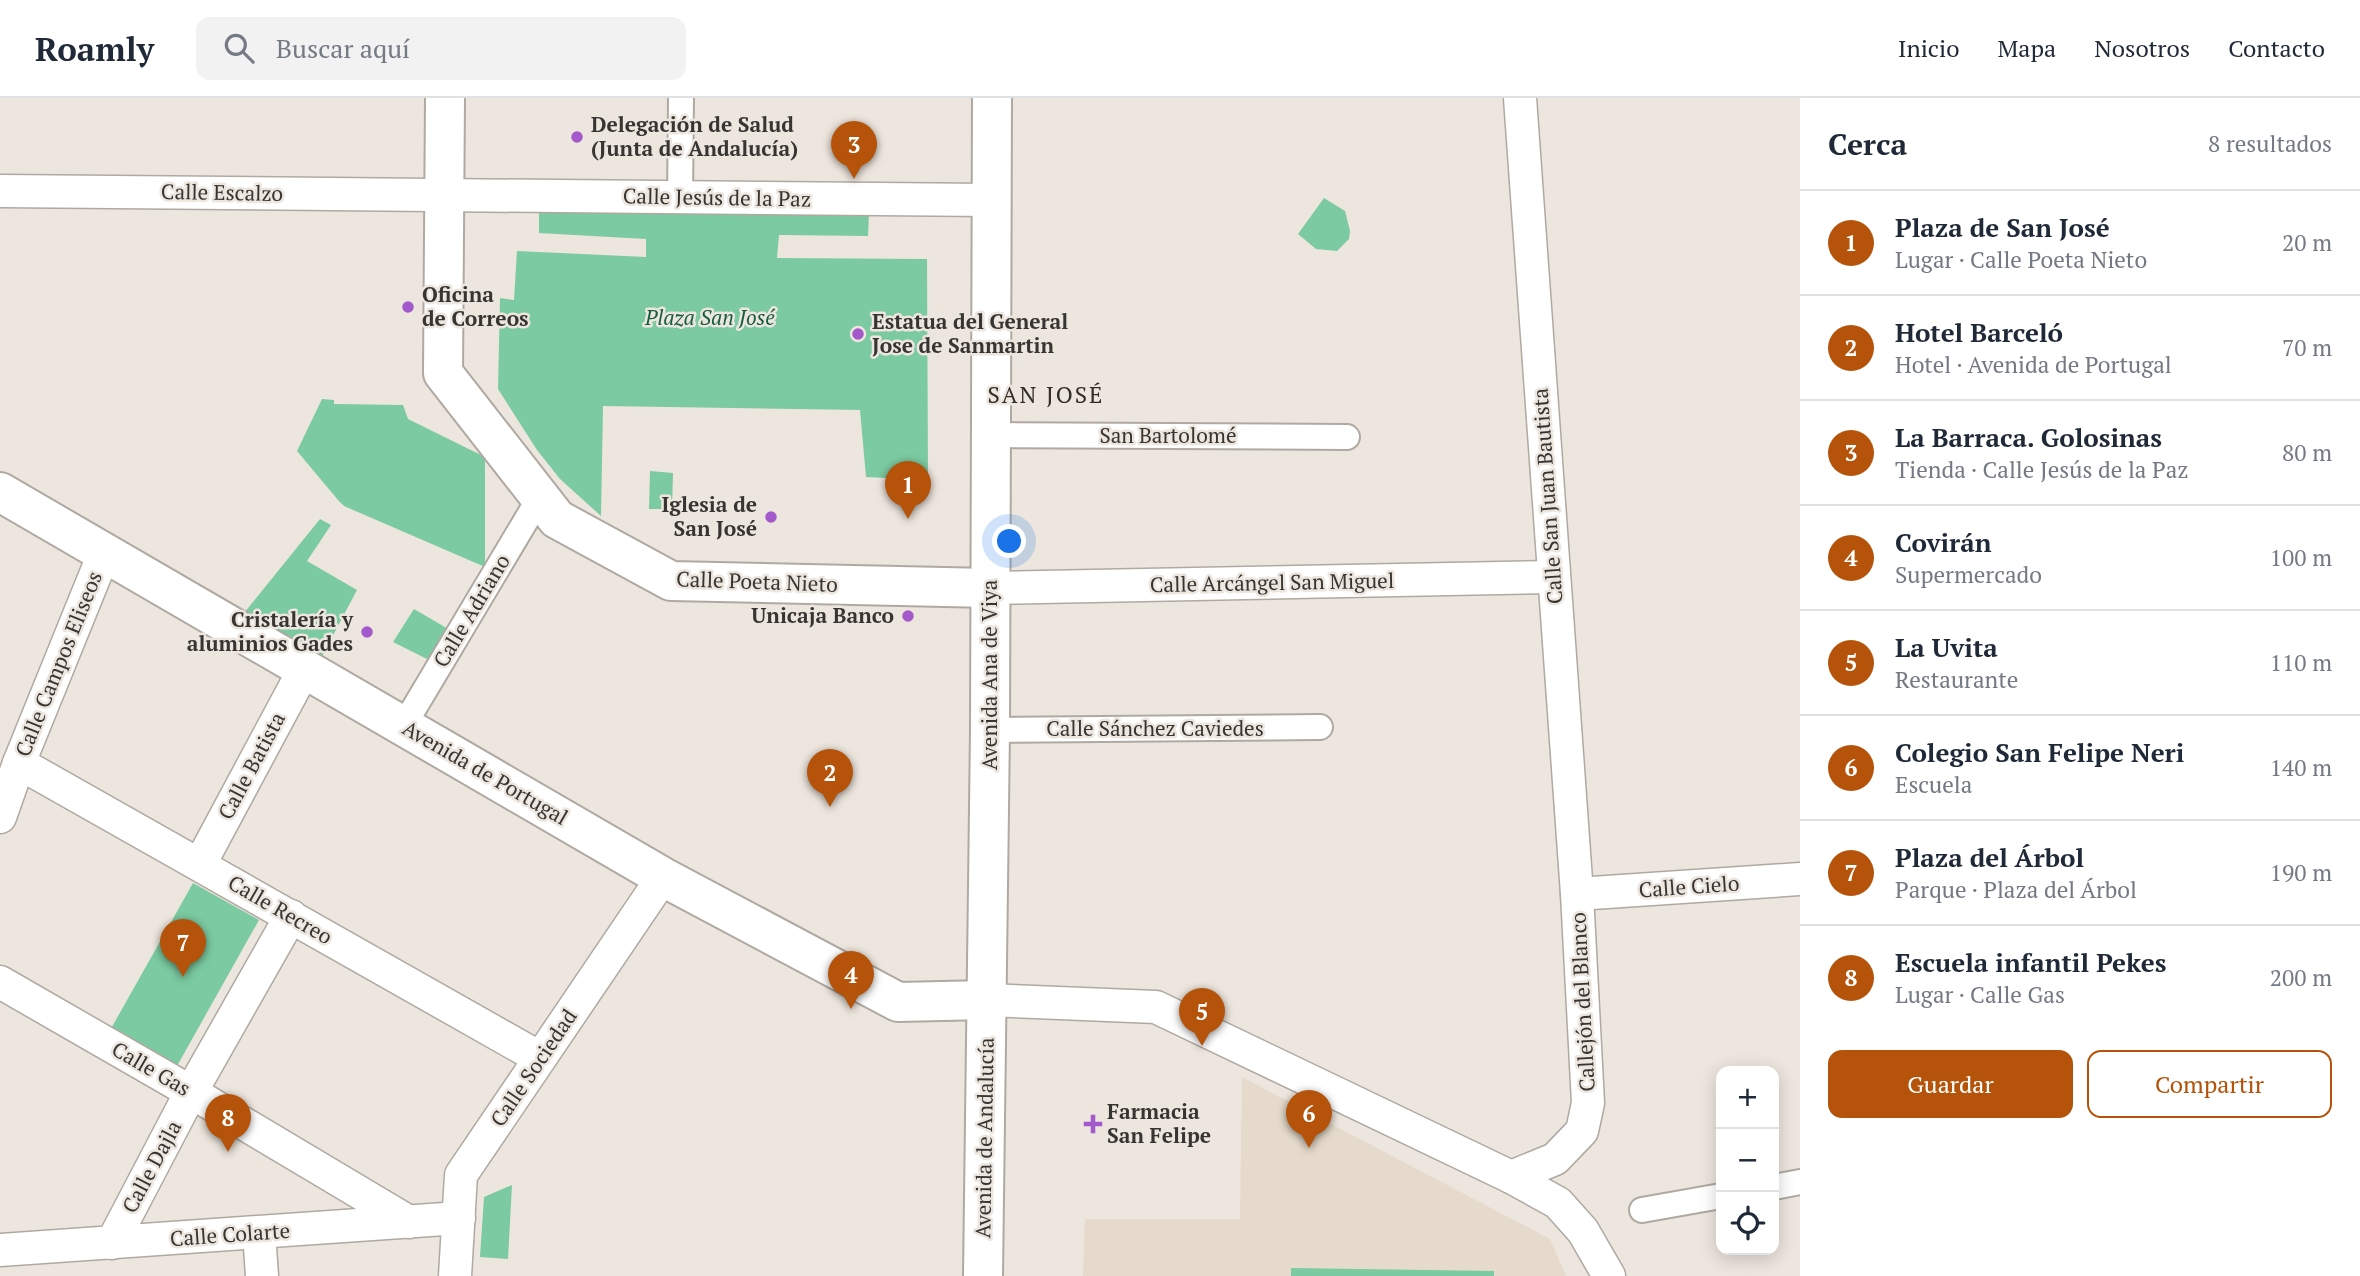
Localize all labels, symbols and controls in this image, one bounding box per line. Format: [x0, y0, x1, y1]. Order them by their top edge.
search box [196, 17, 686, 80]
text: Roamly [35, 27, 154, 70]
icon: search [220, 29, 258, 67]
text: Buscar aquí [276, 31, 410, 65]
text: Inicio [1898, 32, 1960, 64]
text: Mapa [1998, 32, 2056, 64]
text: Nosotros [2094, 32, 2190, 64]
text: Contacto [2228, 32, 2325, 64]
place label: Delegación de Salud (Junta de Andalucía) [591, 110, 798, 162]
pin: 3 [831, 121, 877, 179]
text: Cerca [1828, 124, 1907, 164]
text: 8 resultados [2208, 128, 2332, 159]
marker: Delegación de Salud (Junta de Andalucía) [569, 129, 585, 145]
street label: Calle Escalzo [161, 177, 283, 207]
street label: Calle Jesús de la Paz [623, 181, 811, 213]
text: Plaza de San José [1895, 210, 2110, 244]
text: 1 [1845, 227, 1858, 258]
text: 20 m [2282, 227, 2332, 258]
text: Lugar · Calle Poeta Nieto [1895, 244, 2147, 275]
place label: Oficina de Correos [422, 280, 529, 332]
marker: Oficina de Correos [400, 299, 416, 315]
park label: Plaza San José [644, 303, 775, 331]
place label: Estatua del General Jose de Sanmartin [872, 307, 1068, 359]
text: Hotel Barceló [1895, 315, 2063, 349]
marker: Estatua del General Jose de Sanmartin [850, 326, 866, 342]
text: 2 [1845, 332, 1858, 363]
text: 70 m [2282, 332, 2332, 363]
text: Hotel · Avenida de Portugal [1895, 349, 2172, 380]
district label: SAN JOSÉ [987, 379, 1105, 410]
street label: Calle San Juan Bautista [1525, 387, 1569, 605]
text: La Barraca. Golosinas [1895, 420, 2162, 454]
street label: San Bartolomé [1099, 421, 1237, 449]
text: 3 [1845, 437, 1858, 468]
text: 80 m [2282, 437, 2332, 468]
text: Tienda · Calle Jesús de la Paz [1895, 454, 2189, 485]
pin: 1 [885, 461, 931, 519]
place label: Iglesia de San José [661, 490, 757, 542]
marker: Iglesia de San José [763, 509, 779, 525]
your location [992, 524, 1026, 558]
text: Covirán [1895, 525, 1992, 559]
text: 4 [1845, 542, 1858, 573]
text: 100 m [2270, 542, 2332, 573]
street label: Calle Adriano [426, 549, 516, 672]
text: Supermercado [1895, 559, 2042, 590]
street label: Calle Poeta Nieto [676, 564, 838, 598]
street label: Calle Arcángel San Miguel [1150, 566, 1394, 598]
street label: Calle Campos Eliseos [8, 567, 108, 760]
street label: Avenida Ana de Viya [975, 579, 1003, 770]
place label: Unicaja Banco [751, 601, 894, 629]
place label: Cristalería y aluminios Gades [187, 605, 354, 657]
marker: Unicaja Banco [900, 608, 916, 624]
marker: Cristalería y aluminios Gades [359, 624, 375, 640]
text: La Uvita [1895, 630, 1998, 664]
text: 5 [1845, 647, 1858, 678]
text: 110 m [2270, 647, 2332, 678]
text: Restaurante [1895, 664, 2018, 695]
street label: Calle Batista [211, 707, 291, 824]
street label: Avenida de Portugal [398, 713, 573, 831]
street label: Calle Sánchez Caviedes [1046, 714, 1264, 742]
text: Colegio San Felipe Neri [1895, 735, 2184, 769]
pin: 2 [807, 749, 853, 807]
text: 6 [1845, 752, 1858, 783]
text: 140 m [2270, 752, 2332, 783]
text: Escuela [1895, 769, 1972, 800]
text: Plaza del Árbol [1895, 840, 2084, 874]
text: 7 [1845, 857, 1858, 888]
text: 190 m [2270, 857, 2332, 888]
street label: Calle Recreo [223, 868, 338, 950]
street label: Calle Cielo [1638, 869, 1740, 903]
text: Parque · Plaza del Árbol [1895, 874, 2137, 905]
street label: Callejón del Blanco [1563, 912, 1601, 1092]
pin: 7 [160, 919, 206, 977]
text: Escuela infantil Pekes [1895, 945, 2166, 979]
pin: 4 [828, 951, 874, 1009]
text: 8 [1845, 962, 1858, 993]
text: 200 m [2270, 962, 2332, 993]
text: Lugar · Calle Gas [1895, 979, 2065, 1010]
pin: 5 [1179, 988, 1225, 1046]
street label: Calle Sociedad [484, 1003, 583, 1132]
street label: Calle Gas [107, 1034, 196, 1102]
street label: Avenida de Andalucía [968, 1037, 1000, 1239]
button: Guardar [1828, 1050, 2073, 1118]
button: Compartir [2087, 1050, 2332, 1118]
map controls [1716, 1066, 1779, 1255]
button: + [1716, 1066, 1779, 1129]
pin: 6 [1286, 1090, 1332, 1148]
pin: 8 [205, 1094, 251, 1152]
place label: Farmacia San Felipe [1107, 1097, 1211, 1149]
street label: Calle Dajla [115, 1115, 187, 1218]
marker: Farmacia San Felipe [1085, 1116, 1101, 1132]
button: − [1716, 1129, 1779, 1192]
button: locate [1716, 1192, 1779, 1255]
street label: Calle Colarte [169, 1216, 291, 1252]

